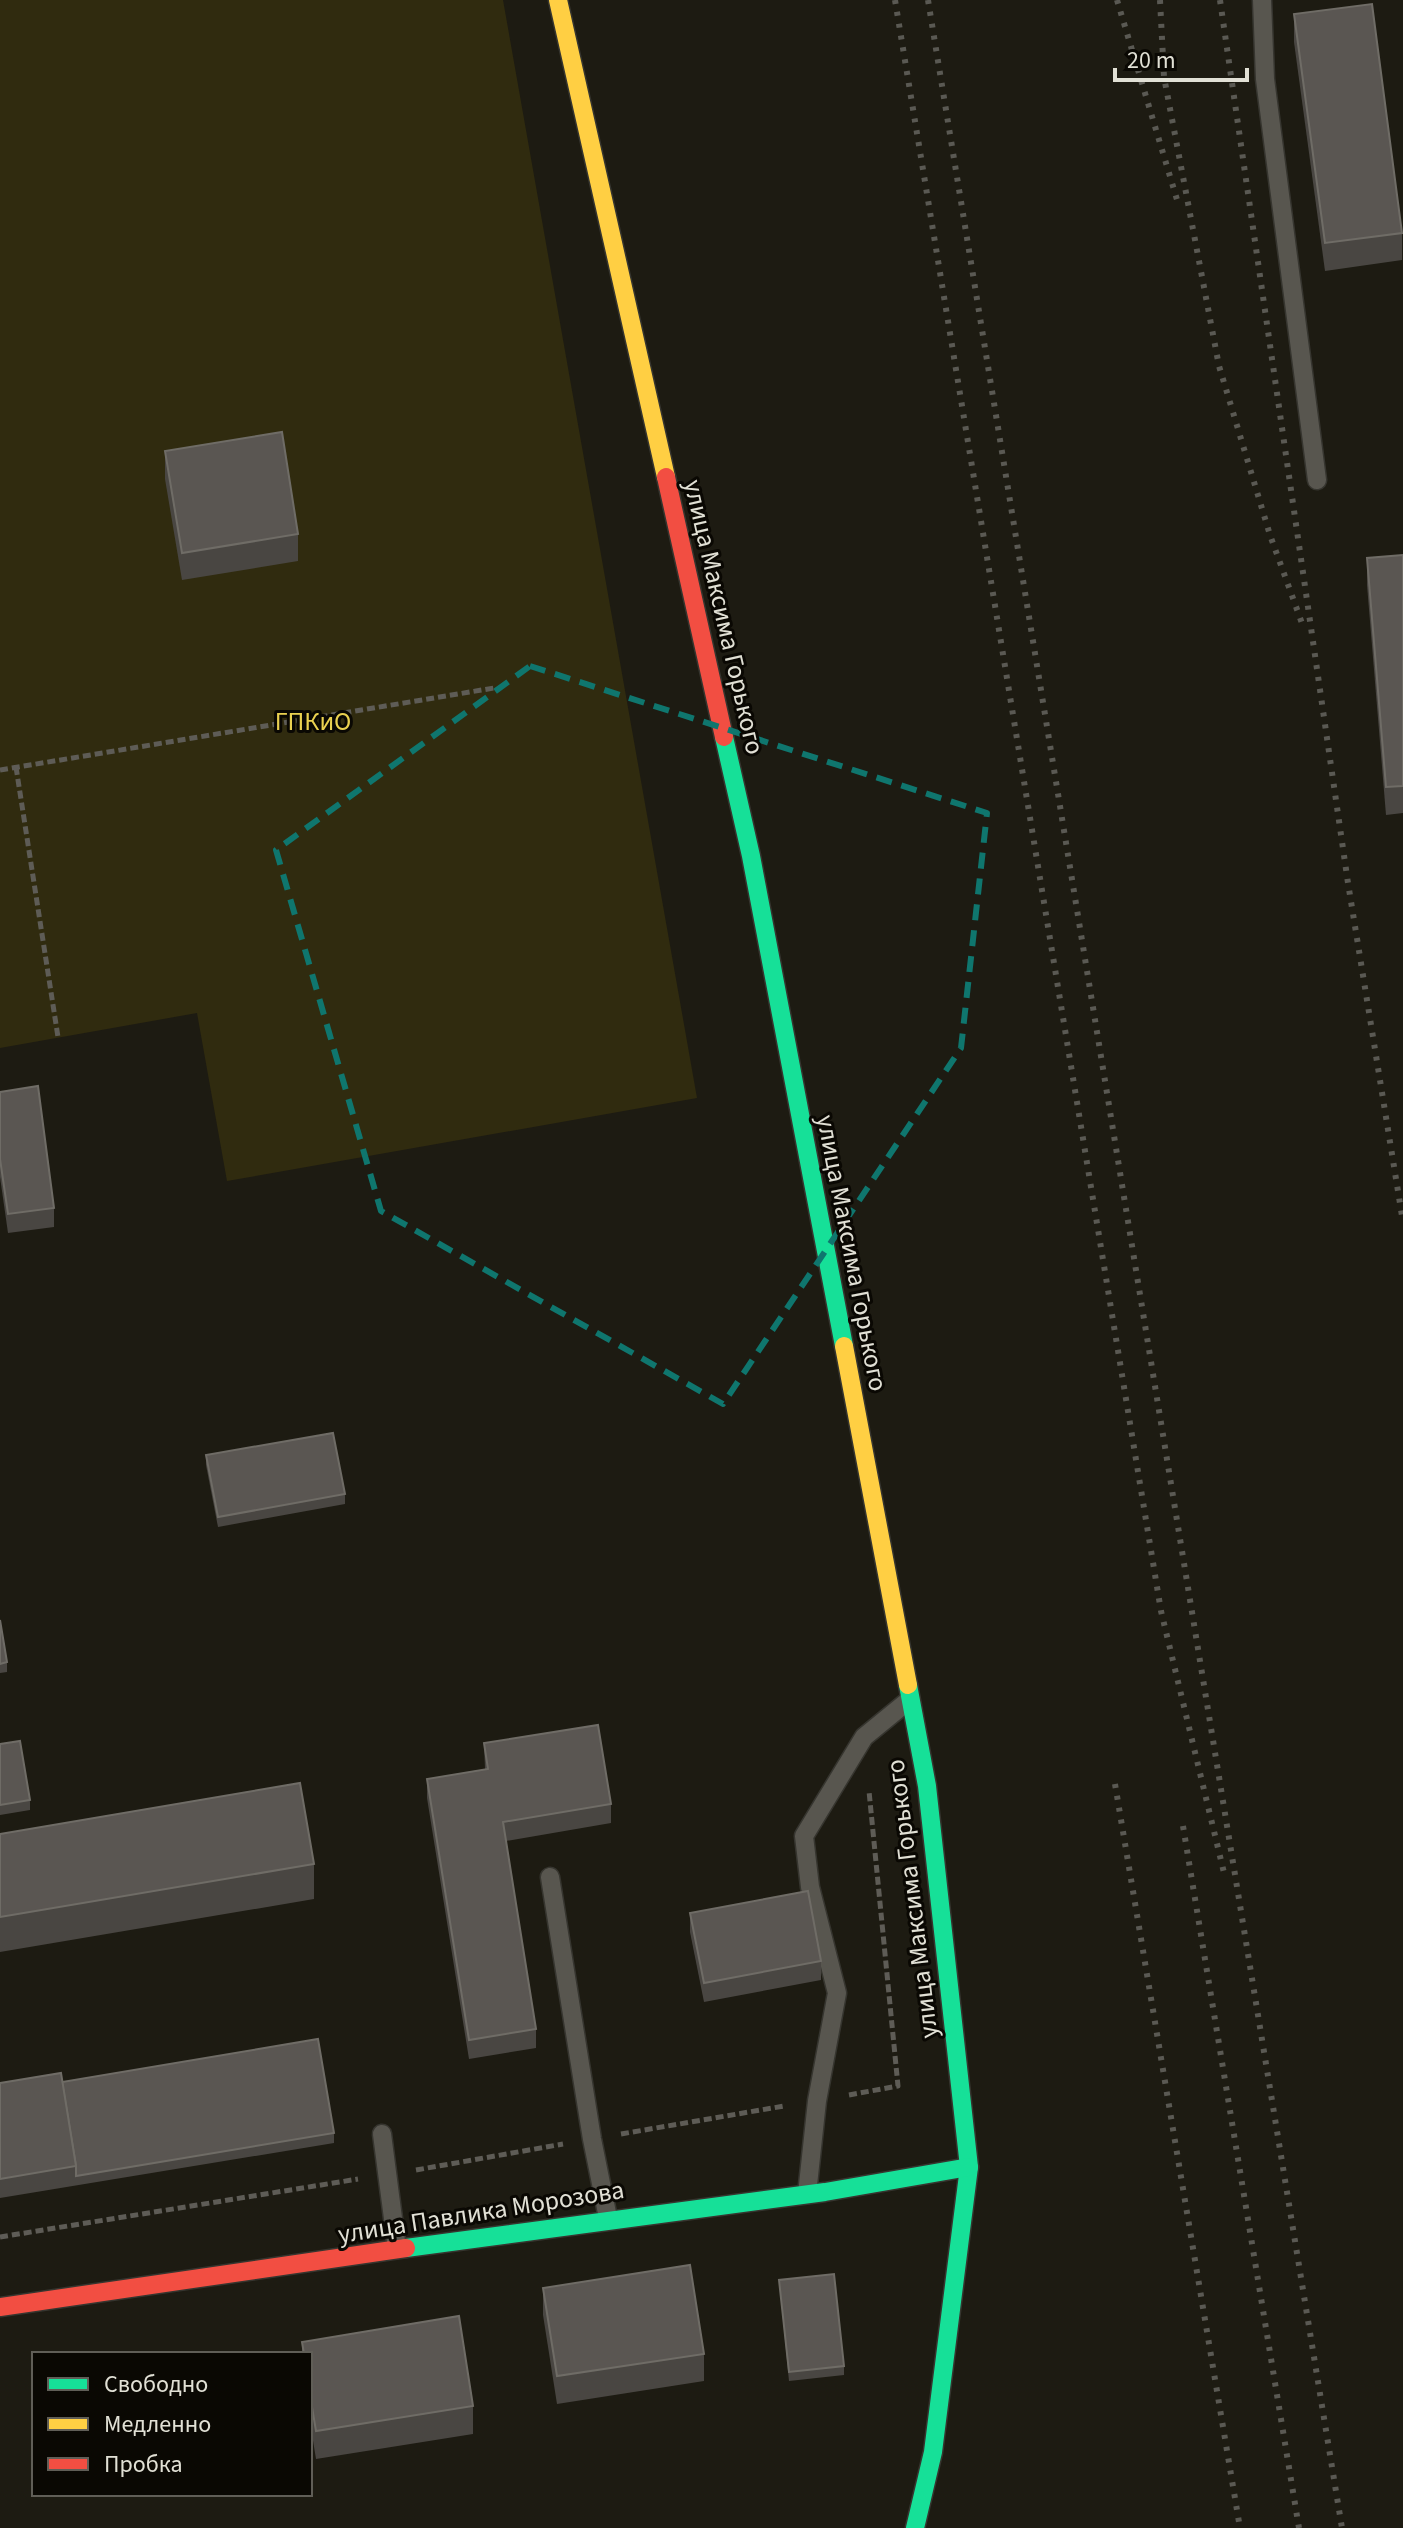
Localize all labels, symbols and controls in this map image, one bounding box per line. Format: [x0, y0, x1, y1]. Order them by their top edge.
scale bar [1115, 32, 1247, 82]
text: 20 m [1127, 43, 1176, 78]
street label: улица Максима Горького [674, 476, 774, 758]
park label: ГПКиО [275, 703, 351, 740]
street label: улица Максима Горького [807, 1112, 897, 1394]
street label: улица Максима Горького [877, 1757, 947, 2041]
street label: улица Павлика Морозова [335, 2171, 627, 2253]
legend [32, 2352, 312, 2496]
text: Свободно [104, 2367, 208, 2402]
text: Медленно [104, 2407, 211, 2442]
text: Пробка [104, 2447, 183, 2482]

